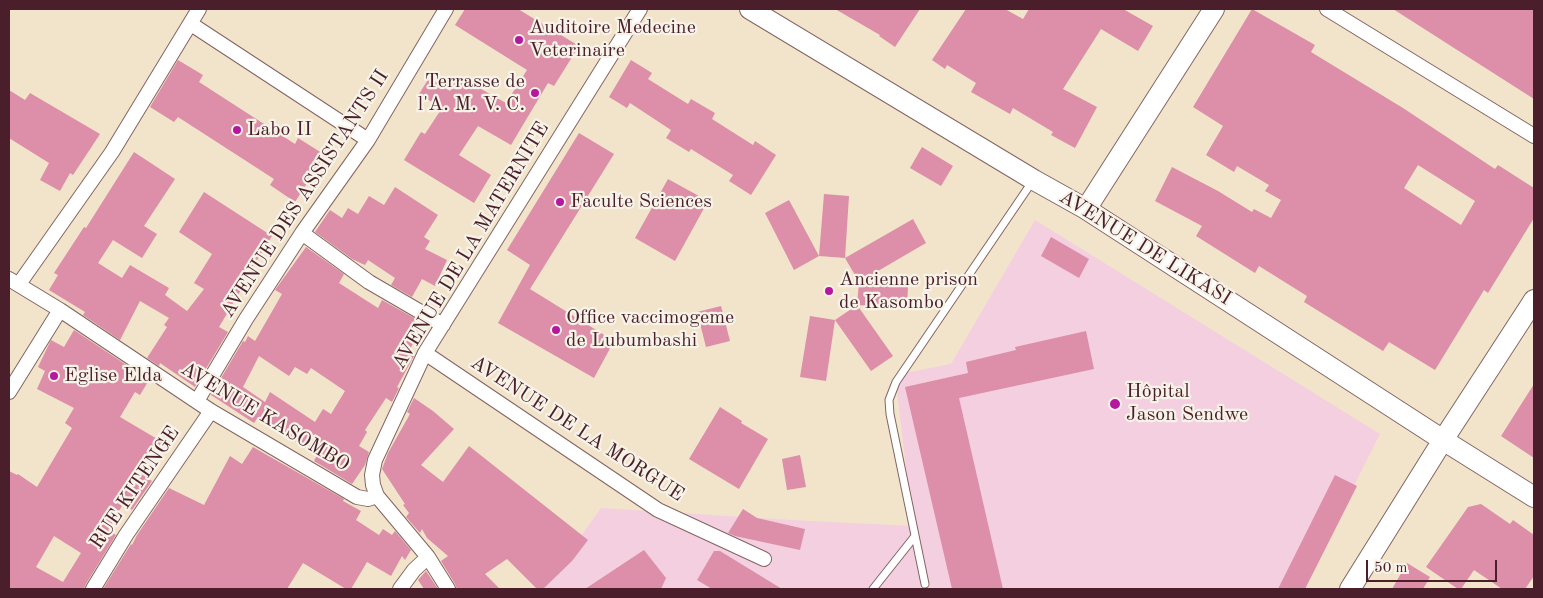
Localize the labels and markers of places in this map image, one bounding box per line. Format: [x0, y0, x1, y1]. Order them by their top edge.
place label: Auditoire Medecine Veterinaire [529, 16, 696, 63]
marker: Auditoire Medecine Veterinaire [513, 34, 525, 46]
place label: Terrasse de l'A. M. V. C. [418, 70, 525, 117]
marker: Terrasse de l'A. M. V. C. [529, 87, 541, 99]
place label: Labo II [247, 118, 312, 142]
marker: Labo II [231, 124, 243, 136]
place label: Faculte Sciences [570, 190, 712, 214]
marker: Faculte Sciences [554, 196, 566, 208]
place label: Ancienne prison de Kasombo [839, 268, 978, 315]
marker: Ancienne prison de Kasombo [823, 285, 835, 297]
place label: Office vaccimogeme de Lubumbashi [566, 306, 734, 353]
marker: Office vaccimogeme de Lubumbashi [550, 324, 562, 336]
place label: Eglise Elda [64, 364, 162, 388]
marker: Eglise Elda [48, 370, 60, 382]
place label: Hôpital Jason Sendwe [1126, 380, 1248, 427]
marker: Hôpital Jason Sendwe [1108, 397, 1122, 411]

